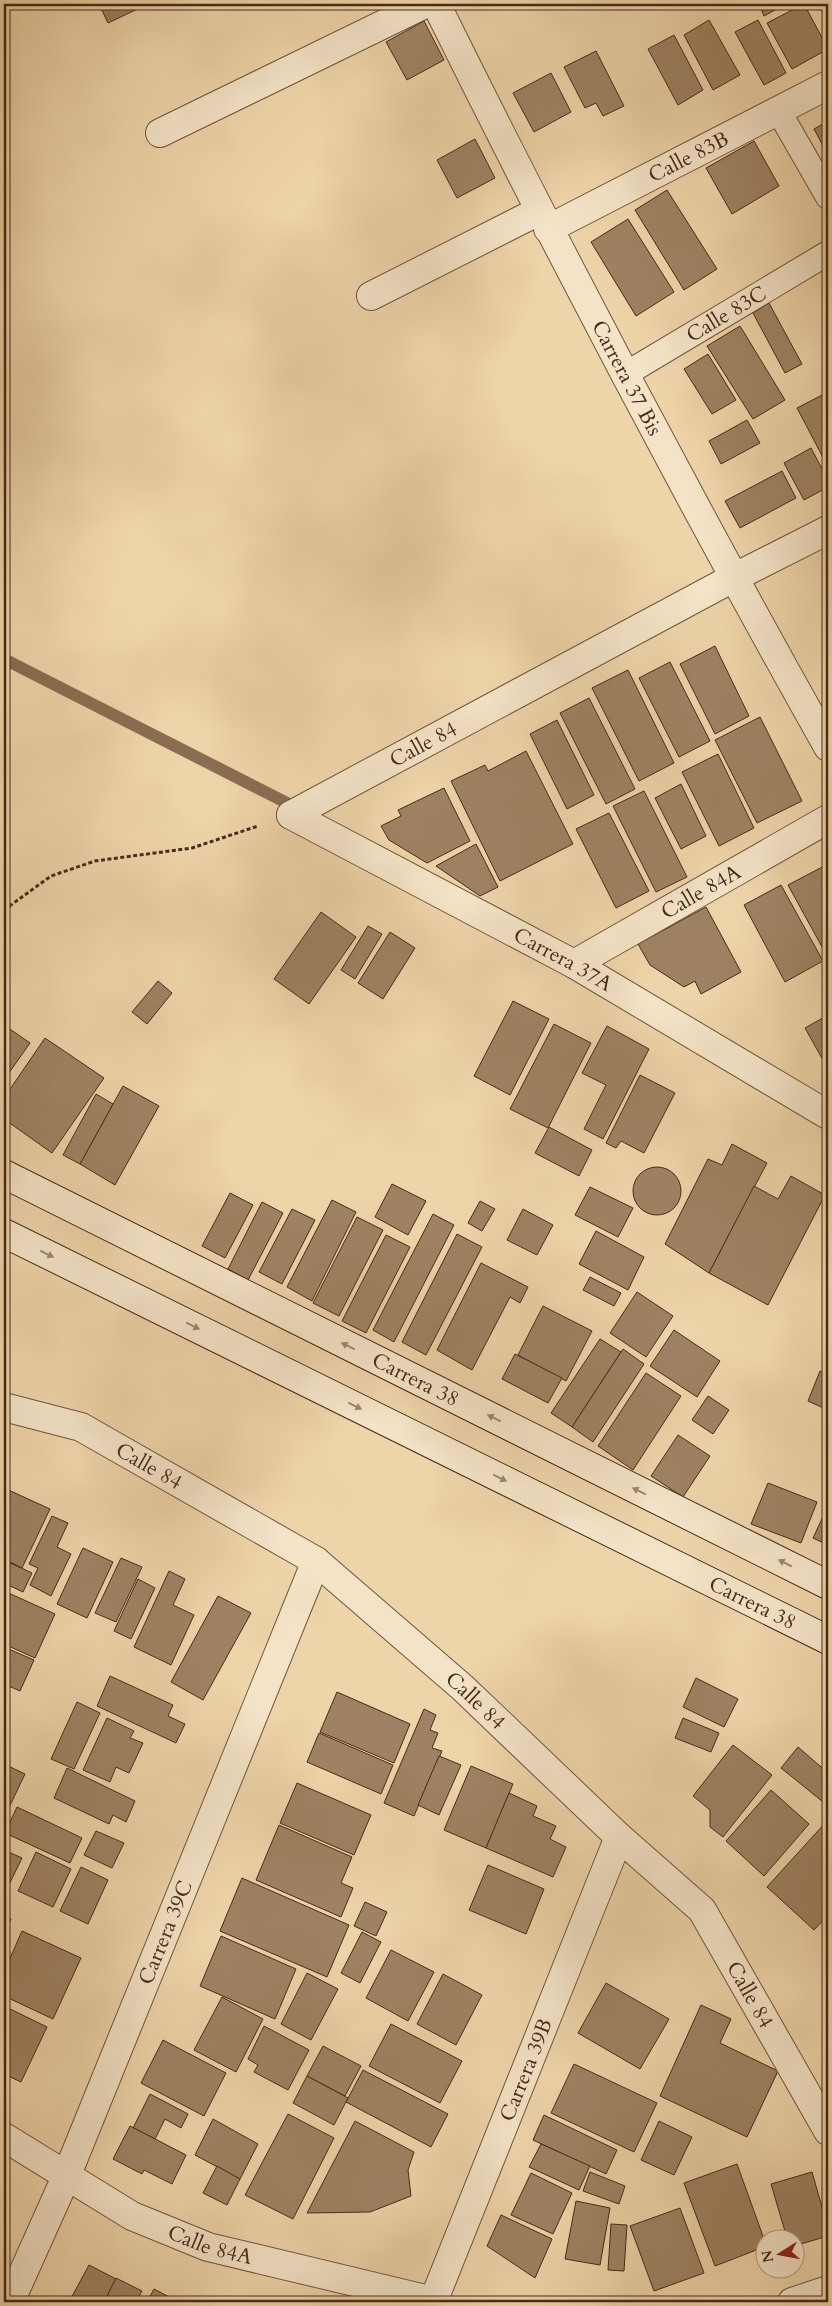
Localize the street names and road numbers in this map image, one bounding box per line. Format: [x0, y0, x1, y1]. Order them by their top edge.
street label: Calle 83B [643, 124, 734, 190]
street label: Calle 83C [681, 279, 772, 350]
street label: Carrera 37 Bis [584, 315, 669, 441]
street label: Calle 84 [385, 715, 462, 774]
street label: Calle 84A [656, 858, 746, 926]
street label: Carrera 37A [508, 921, 618, 999]
street label: Carrera 38 [367, 1346, 464, 1414]
street label: Calle 84 [110, 1436, 188, 1497]
street label: Carrera 38 [704, 1569, 801, 1637]
street label: Calle 84 [439, 1665, 512, 1736]
street label: Carrera 39C [132, 1876, 200, 1989]
street label: Calle 84 [719, 1956, 780, 2034]
street label: Carrera 39B [493, 2014, 560, 2126]
street label: Calle 84A [163, 2218, 255, 2272]

